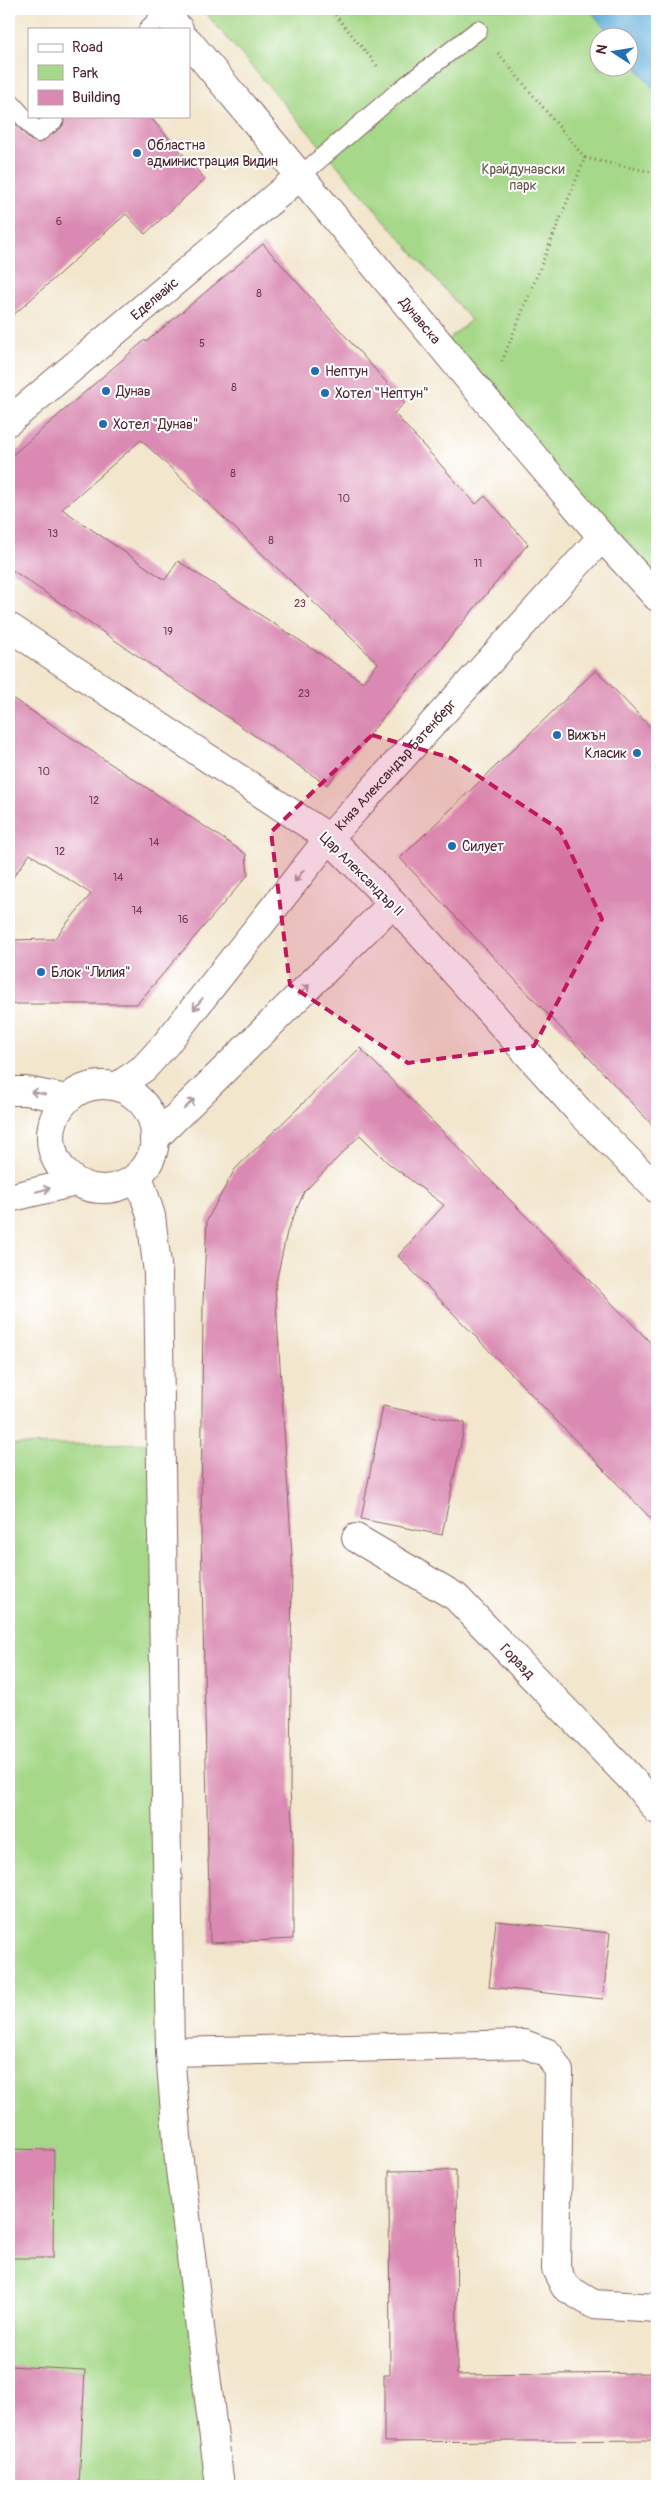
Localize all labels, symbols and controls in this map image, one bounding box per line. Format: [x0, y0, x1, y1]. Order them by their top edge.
legend [28, 28, 190, 118]
north arrow [588, 28, 638, 78]
text: Road [72, 38, 103, 57]
text: N [592, 43, 611, 56]
text: Park [72, 64, 99, 83]
text: Building [72, 88, 120, 107]
place label: Областна администрация Видин [147, 137, 278, 170]
marker: Областна администрация Видин [131, 147, 143, 159]
park label: Крайдунавски парк [481, 161, 565, 194]
house number: 6 [56, 215, 62, 228]
street label: Еделвайс [127, 274, 182, 324]
house number: 8 [256, 287, 262, 300]
street label: Дунавска [395, 293, 444, 348]
house number: 5 [199, 337, 205, 350]
place label: Нептун [325, 363, 368, 380]
marker: Нептун [309, 365, 321, 377]
house number: 8 [231, 381, 237, 394]
place label: Дунав [115, 383, 151, 400]
marker: Дунав [100, 385, 112, 397]
place label: Хотел "Нептун" [335, 385, 429, 402]
marker: Хотел "Нептун" [319, 387, 331, 399]
place label: Хотел "Дунав" [113, 416, 198, 433]
marker: Хотел "Дунав" [97, 418, 109, 430]
house number: 8 [230, 467, 236, 480]
house number: 10 [338, 492, 350, 505]
house number: 13 [48, 527, 58, 540]
house number: 8 [268, 534, 274, 547]
house number: 11 [474, 557, 482, 570]
house number: 23 [294, 597, 306, 610]
house number: 19 [163, 625, 173, 638]
house number: 23 [298, 687, 310, 700]
street label: Княз Александър Батенберг [332, 696, 460, 835]
place label: Вижън [567, 727, 606, 744]
marker: Вижън [551, 729, 563, 741]
place label: Класик [585, 745, 627, 762]
marker: Класик [631, 747, 643, 759]
house number: 10 [38, 765, 50, 778]
house number: 12 [89, 794, 99, 807]
street label: Цар Александър II [316, 829, 407, 920]
house number: 14 [149, 836, 160, 849]
place label: Силует [462, 838, 504, 855]
marker: Силует [446, 840, 458, 852]
house number: 12 [55, 845, 65, 858]
one-way arrow [294, 869, 304, 883]
house number: 14 [113, 871, 124, 884]
house number: 14 [132, 904, 143, 917]
house number: 16 [178, 913, 188, 926]
place label: Блок "Лилия" [51, 964, 131, 981]
marker: Блок "Лилия" [35, 966, 47, 978]
one-way arrow [298, 984, 311, 996]
one-way arrow [193, 997, 204, 1010]
one-way arrow [30, 1088, 46, 1098]
one-way arrow [183, 1098, 195, 1111]
one-way arrow [34, 1185, 50, 1194]
street label: Горазд [496, 1640, 539, 1683]

